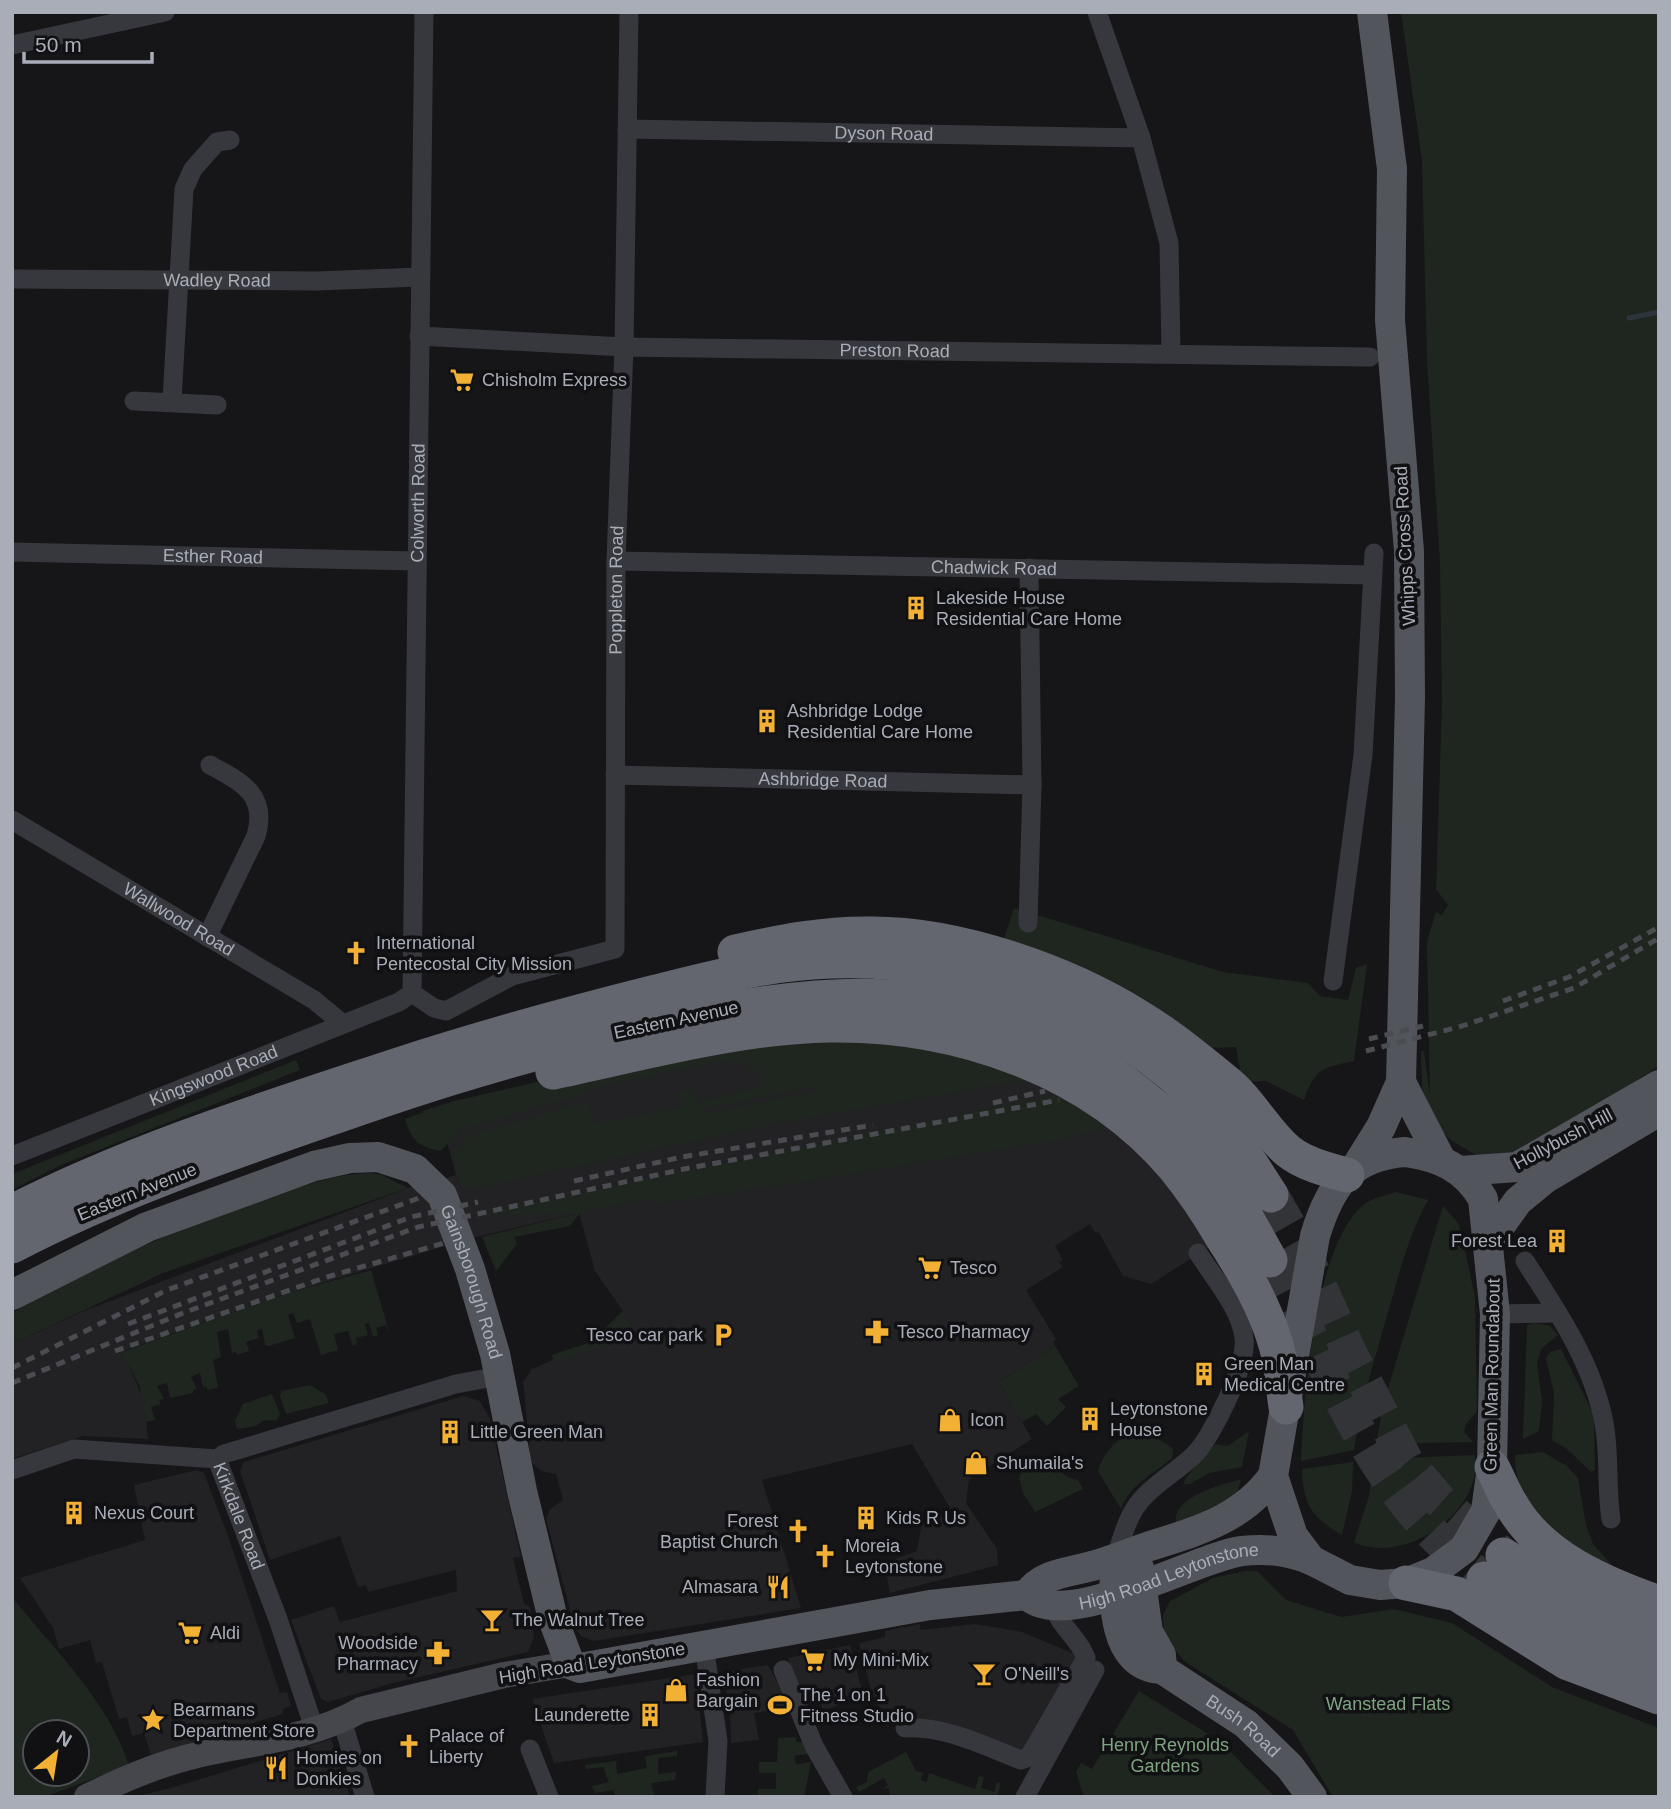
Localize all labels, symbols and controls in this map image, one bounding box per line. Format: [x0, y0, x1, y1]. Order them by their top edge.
scale bar [24, 21, 152, 65]
text: 50 m [35, 33, 82, 56]
street label: Dyson Road [834, 123, 934, 144]
street label: Wadley Road [163, 270, 271, 291]
street label: Preston Road [839, 340, 950, 361]
supermarket icon: Chisholm Express [448, 366, 476, 394]
place label: Chisholm Express [482, 370, 627, 390]
street label: Colworth Road [407, 443, 429, 563]
street label: Whipps Cross Road [1391, 466, 1419, 626]
street label: Poppleton Road [606, 525, 627, 655]
street label: Esther Road [163, 545, 263, 568]
street label: Chadwick Road [931, 557, 1057, 579]
place label: Lakeside House Residential Care Home [936, 588, 1122, 629]
building icon: Lakeside House Residential Care Home [902, 594, 930, 622]
place label: Ashbridge Lodge Residential Care Home [787, 701, 973, 742]
building icon: Ashbridge Lodge Residential Care Home [753, 707, 781, 735]
street label: Ashbridge Road [758, 768, 888, 792]
street label: Wallwood Road [120, 879, 238, 960]
place label: International Pentecostal City Mission [376, 933, 572, 974]
church icon: International Pentecostal City Mission [342, 939, 370, 967]
street label: Eastern Avenue [612, 997, 740, 1043]
street label: Kingswood Road [147, 1041, 281, 1110]
street label: Hollybush Hill [1510, 1105, 1616, 1173]
street label: Eastern Avenue [74, 1159, 200, 1225]
street label: Gainsborough Road [437, 1202, 506, 1361]
building icon: Forest Lea [1543, 1227, 1571, 1255]
place label: Forest Lea [1451, 1231, 1538, 1251]
supermarket icon: Tesco [916, 1254, 944, 1282]
place label: Tesco [950, 1258, 997, 1278]
street label: Green Man Roundabout [1480, 1278, 1504, 1472]
pharmacy icon: Tesco Pharmacy [863, 1318, 891, 1346]
parking icon: Tesco car park [709, 1321, 737, 1349]
place label: Tesco Pharmacy [897, 1322, 1030, 1342]
place label: Tesco car park [586, 1325, 704, 1345]
place label: Green Man Medical Centre [1224, 1354, 1345, 1395]
building icon: Green Man Medical Centre [1190, 1360, 1218, 1388]
place label: Leytonstone House [1110, 1399, 1208, 1440]
building icon: Leytonstone House [1076, 1405, 1104, 1433]
shop icon: Icon [936, 1406, 964, 1434]
place label: Icon [970, 1410, 1004, 1430]
building icon: Little Green Man [436, 1418, 464, 1446]
place label: Little Green Man [470, 1422, 603, 1442]
shop icon: Shumaila's [962, 1449, 990, 1477]
place label: Shumaila's [996, 1453, 1083, 1473]
street label: Kirkdale Road [209, 1460, 268, 1572]
building icon: Nexus Court [60, 1499, 88, 1527]
place label: Nexus Court [94, 1503, 194, 1523]
building icon: Kids R Us [852, 1504, 880, 1532]
place label: Kids R Us [886, 1508, 966, 1528]
place label: Forest Baptist Church [660, 1511, 778, 1552]
church icon: Forest Baptist Church [784, 1517, 812, 1545]
place label: Moreia Leytonstone [845, 1536, 943, 1577]
street label: High Road Leytonstone [1077, 1540, 1259, 1614]
church icon: Moreia Leytonstone [811, 1542, 839, 1570]
restaurant icon: Almasara [764, 1573, 792, 1601]
place label: Almasara [682, 1577, 759, 1597]
bar icon: The Walnut Tree [478, 1606, 506, 1634]
place label: The Walnut Tree [512, 1610, 644, 1630]
supermarket icon: Aldi [176, 1619, 204, 1647]
place label: Aldi [210, 1623, 240, 1643]
place label: Woodside Pharmacy [337, 1633, 418, 1674]
street label: High Road Leytonstone [498, 1638, 686, 1688]
pharmacy icon: Woodside Pharmacy [424, 1639, 452, 1667]
supermarket icon: My Mini-Mix [799, 1646, 827, 1674]
place label: My Mini-Mix [833, 1650, 929, 1670]
bar icon: O'Neill's [970, 1660, 998, 1688]
place label: O'Neill's [1004, 1664, 1069, 1684]
place label: Fashion Bargain [696, 1670, 760, 1711]
shop icon: Fashion Bargain [662, 1676, 690, 1704]
place label: The 1 on 1 Fitness Studio [800, 1685, 914, 1726]
sports icon: The 1 on 1 Fitness Studio [766, 1691, 794, 1719]
street label: Bush Road [1202, 1691, 1284, 1761]
park label: Wanstead Flats [1326, 1694, 1450, 1714]
place label: Bearmans Department Store [173, 1700, 315, 1741]
building icon: Launderette [636, 1701, 664, 1729]
place label: Launderette [534, 1705, 630, 1725]
place icon: Bearmans Department Store [139, 1706, 167, 1734]
north arrow [21, 1718, 91, 1788]
text: N [53, 1726, 75, 1751]
place label: Palace of Liberty [429, 1726, 505, 1767]
church icon: Palace of Liberty [395, 1732, 423, 1760]
park label: Henry Reynolds Gardens [1101, 1735, 1229, 1776]
place label: Homies on Donkies [296, 1748, 382, 1789]
restaurant icon: Homies on Donkies [262, 1754, 290, 1782]

